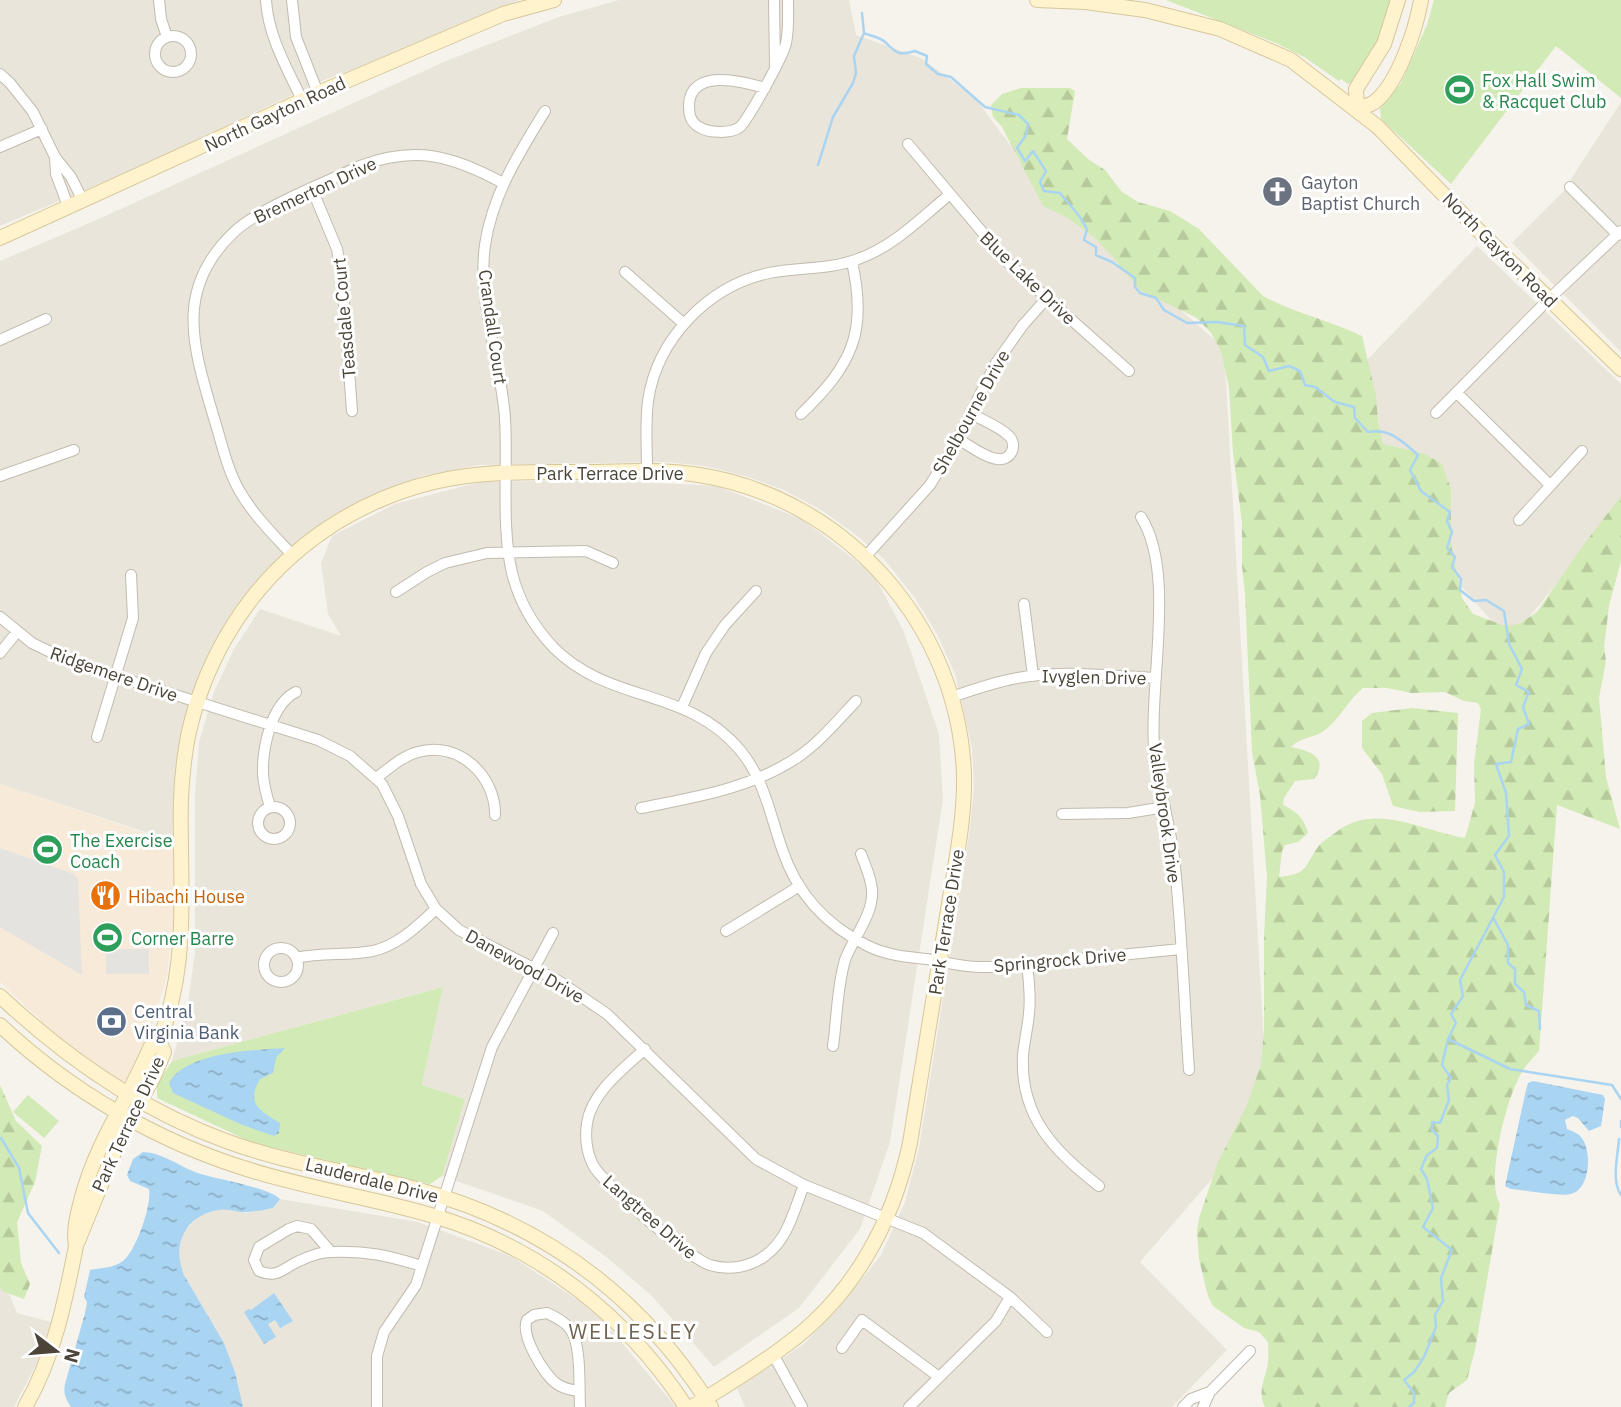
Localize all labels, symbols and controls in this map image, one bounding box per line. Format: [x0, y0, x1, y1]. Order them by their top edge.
place label: Fox Hall Swim & Racquet Club [1482, 69, 1607, 113]
street label: North Gayton Road [201, 71, 349, 157]
sports icon: Fox Hall Swim & Racquet Club [1442, 73, 1476, 107]
street label: Bremerton Drive [250, 151, 380, 229]
place label: Gayton Baptist Church [1301, 171, 1420, 215]
church icon: Gayton Baptist Church [1261, 175, 1295, 209]
street label: North Gayton Road [1438, 188, 1562, 312]
street label: Blue Lake Drive [975, 226, 1081, 330]
street label: Teasdale Court [327, 257, 361, 379]
street label: Crandall Court [474, 268, 512, 386]
street label: Shelbourne Drive [927, 346, 1015, 478]
street label: Park Terrace Drive [536, 462, 684, 485]
street label: Ridgemere Drive [47, 641, 181, 707]
street label: Ivyglen Drive [1041, 665, 1147, 689]
street label: Valleybrook Drive [1144, 742, 1186, 885]
place label: The Exercise Coach [70, 829, 173, 873]
sports icon: The Exercise Coach [30, 833, 64, 867]
street label: Park Terrace Drive [923, 847, 969, 997]
restaurant icon: Hibachi House [88, 879, 122, 913]
place label: Hibachi House [128, 885, 245, 908]
sports icon: Corner Barre [91, 921, 125, 955]
street label: Danewood Drive [462, 924, 588, 1008]
place label: Corner Barre [131, 927, 234, 950]
street label: Springrock Drive [993, 943, 1127, 977]
place label: Central Virginia Bank [134, 1000, 240, 1044]
bank icon: Central Virginia Bank [94, 1004, 128, 1038]
street label: Park Terrace Drive [86, 1052, 170, 1196]
street label: Lauderdale Drive [303, 1152, 441, 1208]
street label: Langtree Drive [598, 1170, 702, 1264]
north arrow [21, 1316, 91, 1386]
district label: WELLESLEY [568, 1317, 698, 1345]
text: N [59, 1346, 86, 1366]

